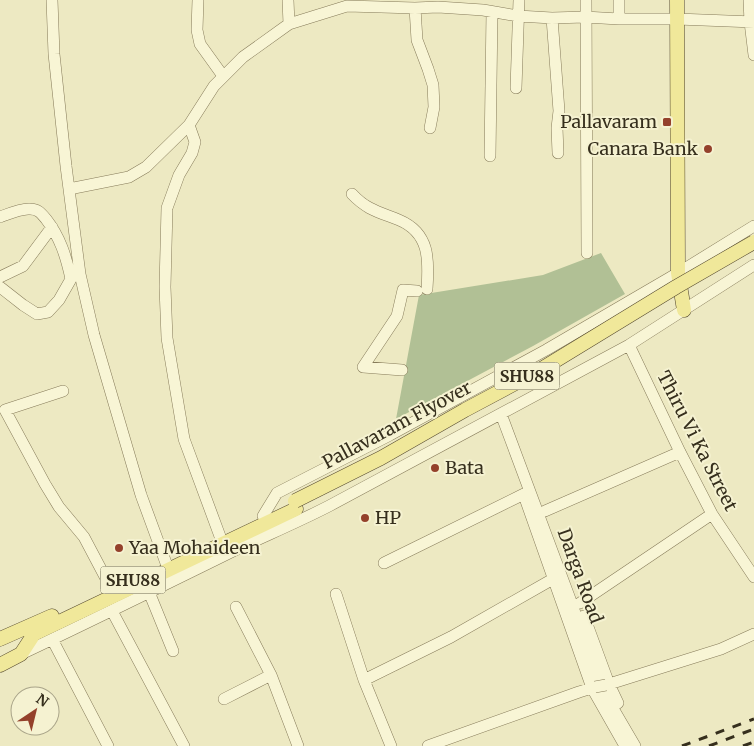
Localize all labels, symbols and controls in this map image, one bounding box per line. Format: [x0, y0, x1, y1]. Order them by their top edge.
place label: Pallavaram [560, 110, 657, 133]
marker: Pallavaram [661, 116, 673, 128]
place label: Canara Bank [588, 137, 699, 160]
marker: Canara Bank [702, 143, 714, 155]
road number: SHU88 [494, 362, 560, 390]
street label: Thiru Vi Ka Street [652, 367, 743, 515]
street label: Pallavaram Flyover [318, 376, 475, 474]
place label: Bata [445, 456, 484, 479]
marker: Bata [429, 462, 441, 474]
place label: HP [375, 506, 401, 529]
marker: HP [359, 512, 371, 524]
street label: Darga Road [553, 525, 608, 627]
place label: Yaa Mohaideen [128, 536, 261, 559]
marker: Yaa Mohaideen [113, 542, 125, 554]
road number: SHU88 [100, 566, 166, 594]
north arrow [10, 686, 60, 736]
text: N [33, 690, 52, 711]

